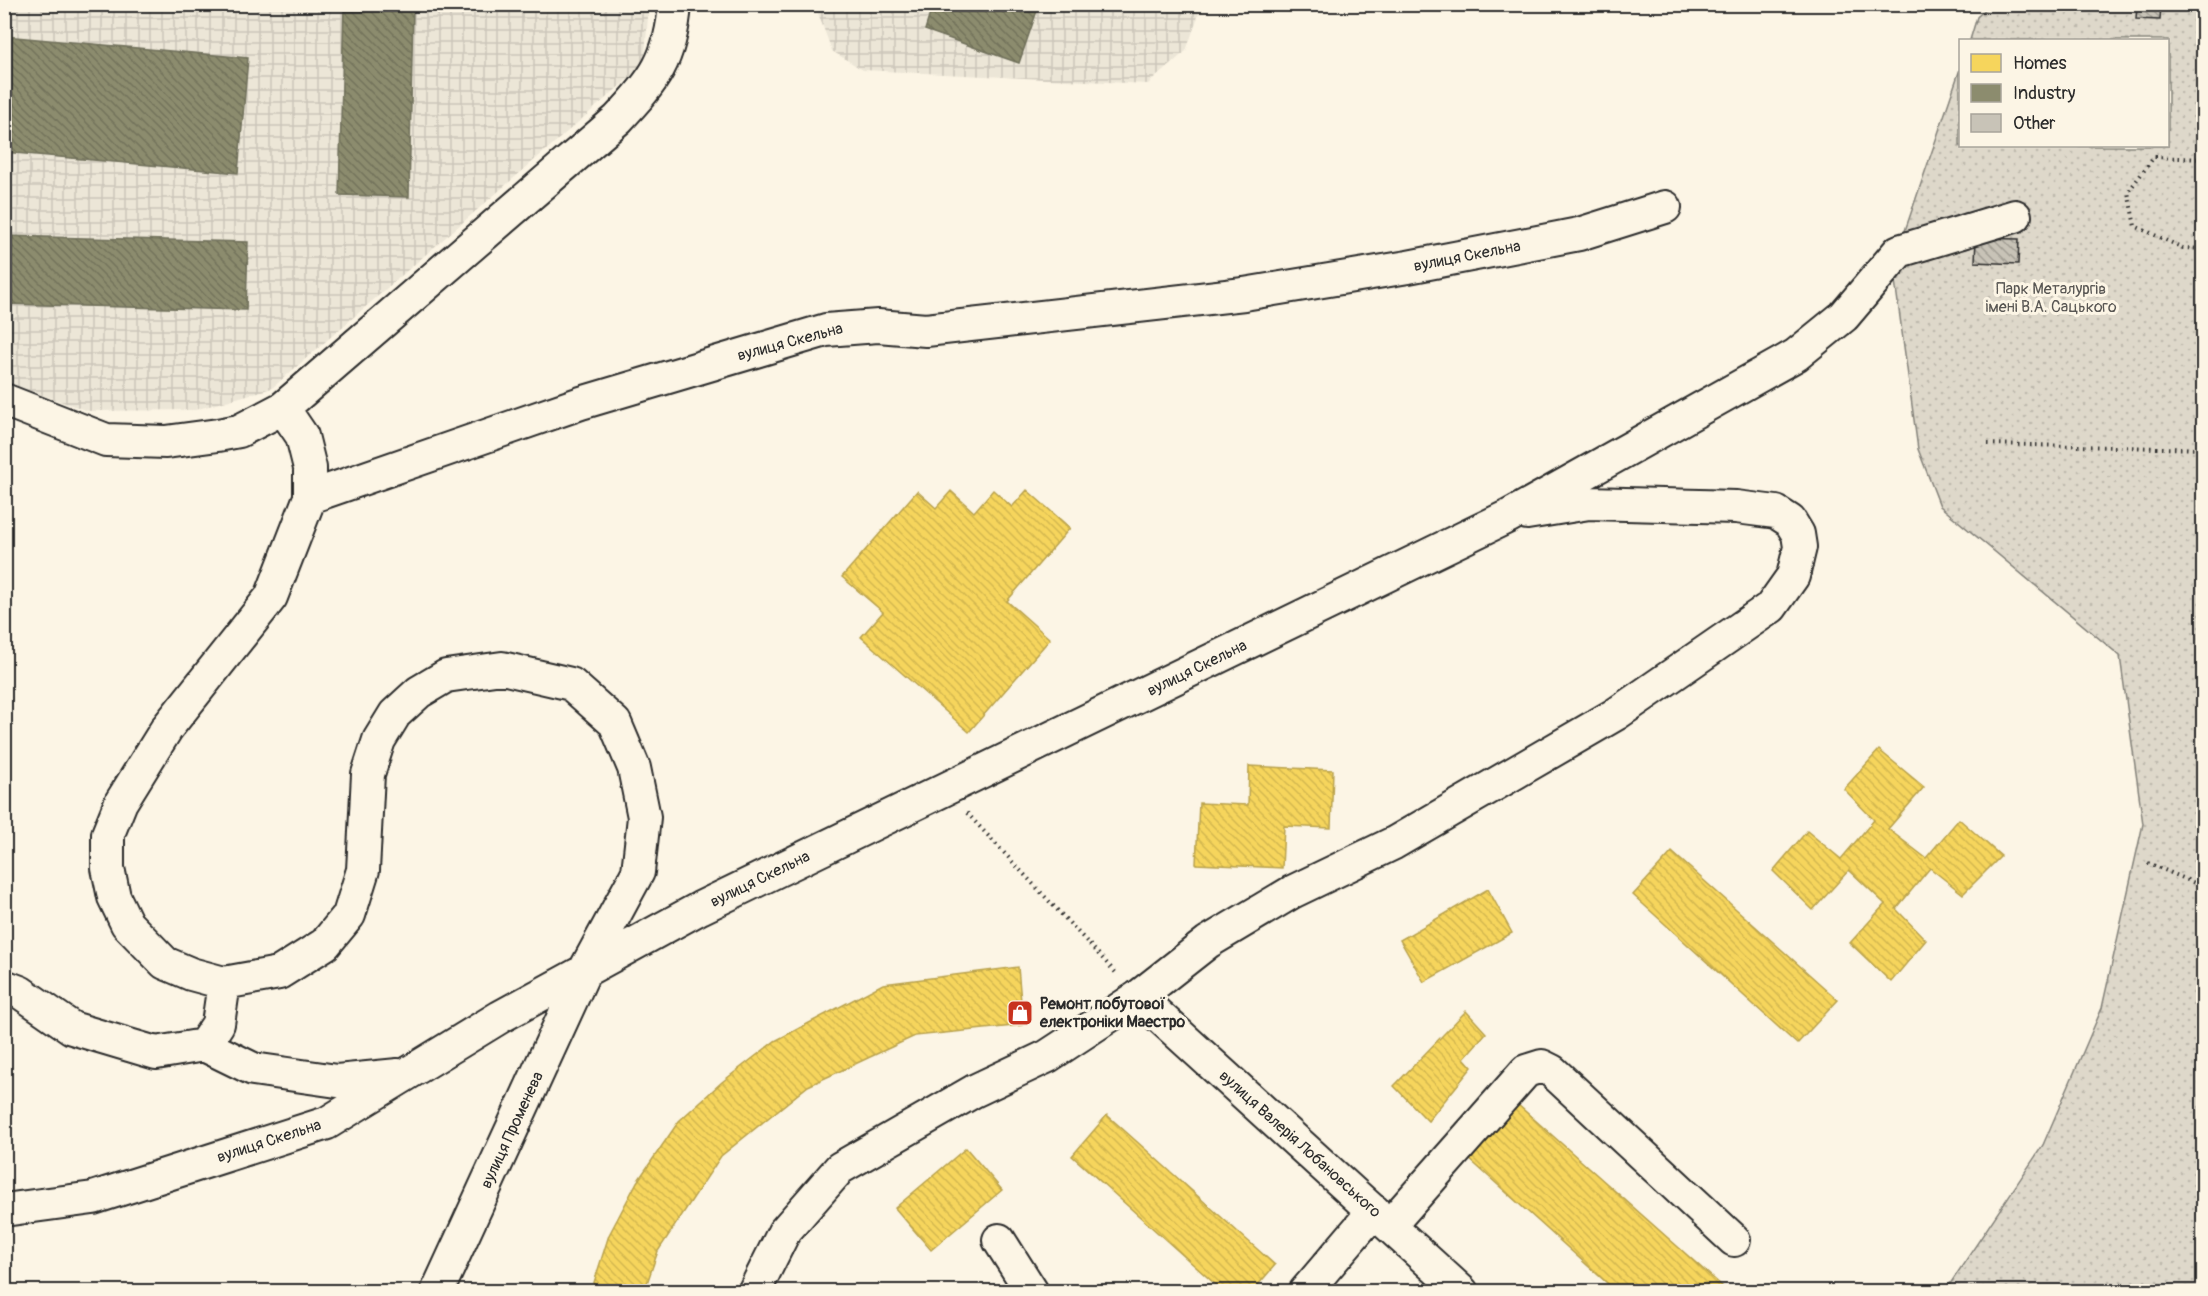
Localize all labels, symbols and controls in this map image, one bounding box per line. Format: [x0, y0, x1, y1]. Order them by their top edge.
legend [1959, 39, 2169, 147]
text: Homes [2013, 52, 2066, 75]
text: Industry [2013, 82, 2076, 105]
text: Other [2013, 112, 2056, 135]
street label: вулиця Скельна [1412, 236, 1522, 276]
park label: Парк Металургів імені В.А. Сацького [1985, 279, 2117, 317]
street label: вулиця Скельна [735, 318, 845, 366]
street label: вулиця Скельна [1144, 635, 1250, 701]
street label: вулиця Скельна [707, 846, 813, 912]
place label: Ремонт побутової електроніки Маестро [1039, 994, 1186, 1032]
shop icon: Ремонт побутової електроніки Маестро [1005, 998, 1035, 1028]
street label: вулиця Валерія Лобановського [1215, 1066, 1385, 1222]
street label: вулиця Променева [476, 1068, 548, 1192]
street label: вулиця Скельна [214, 1115, 324, 1167]

